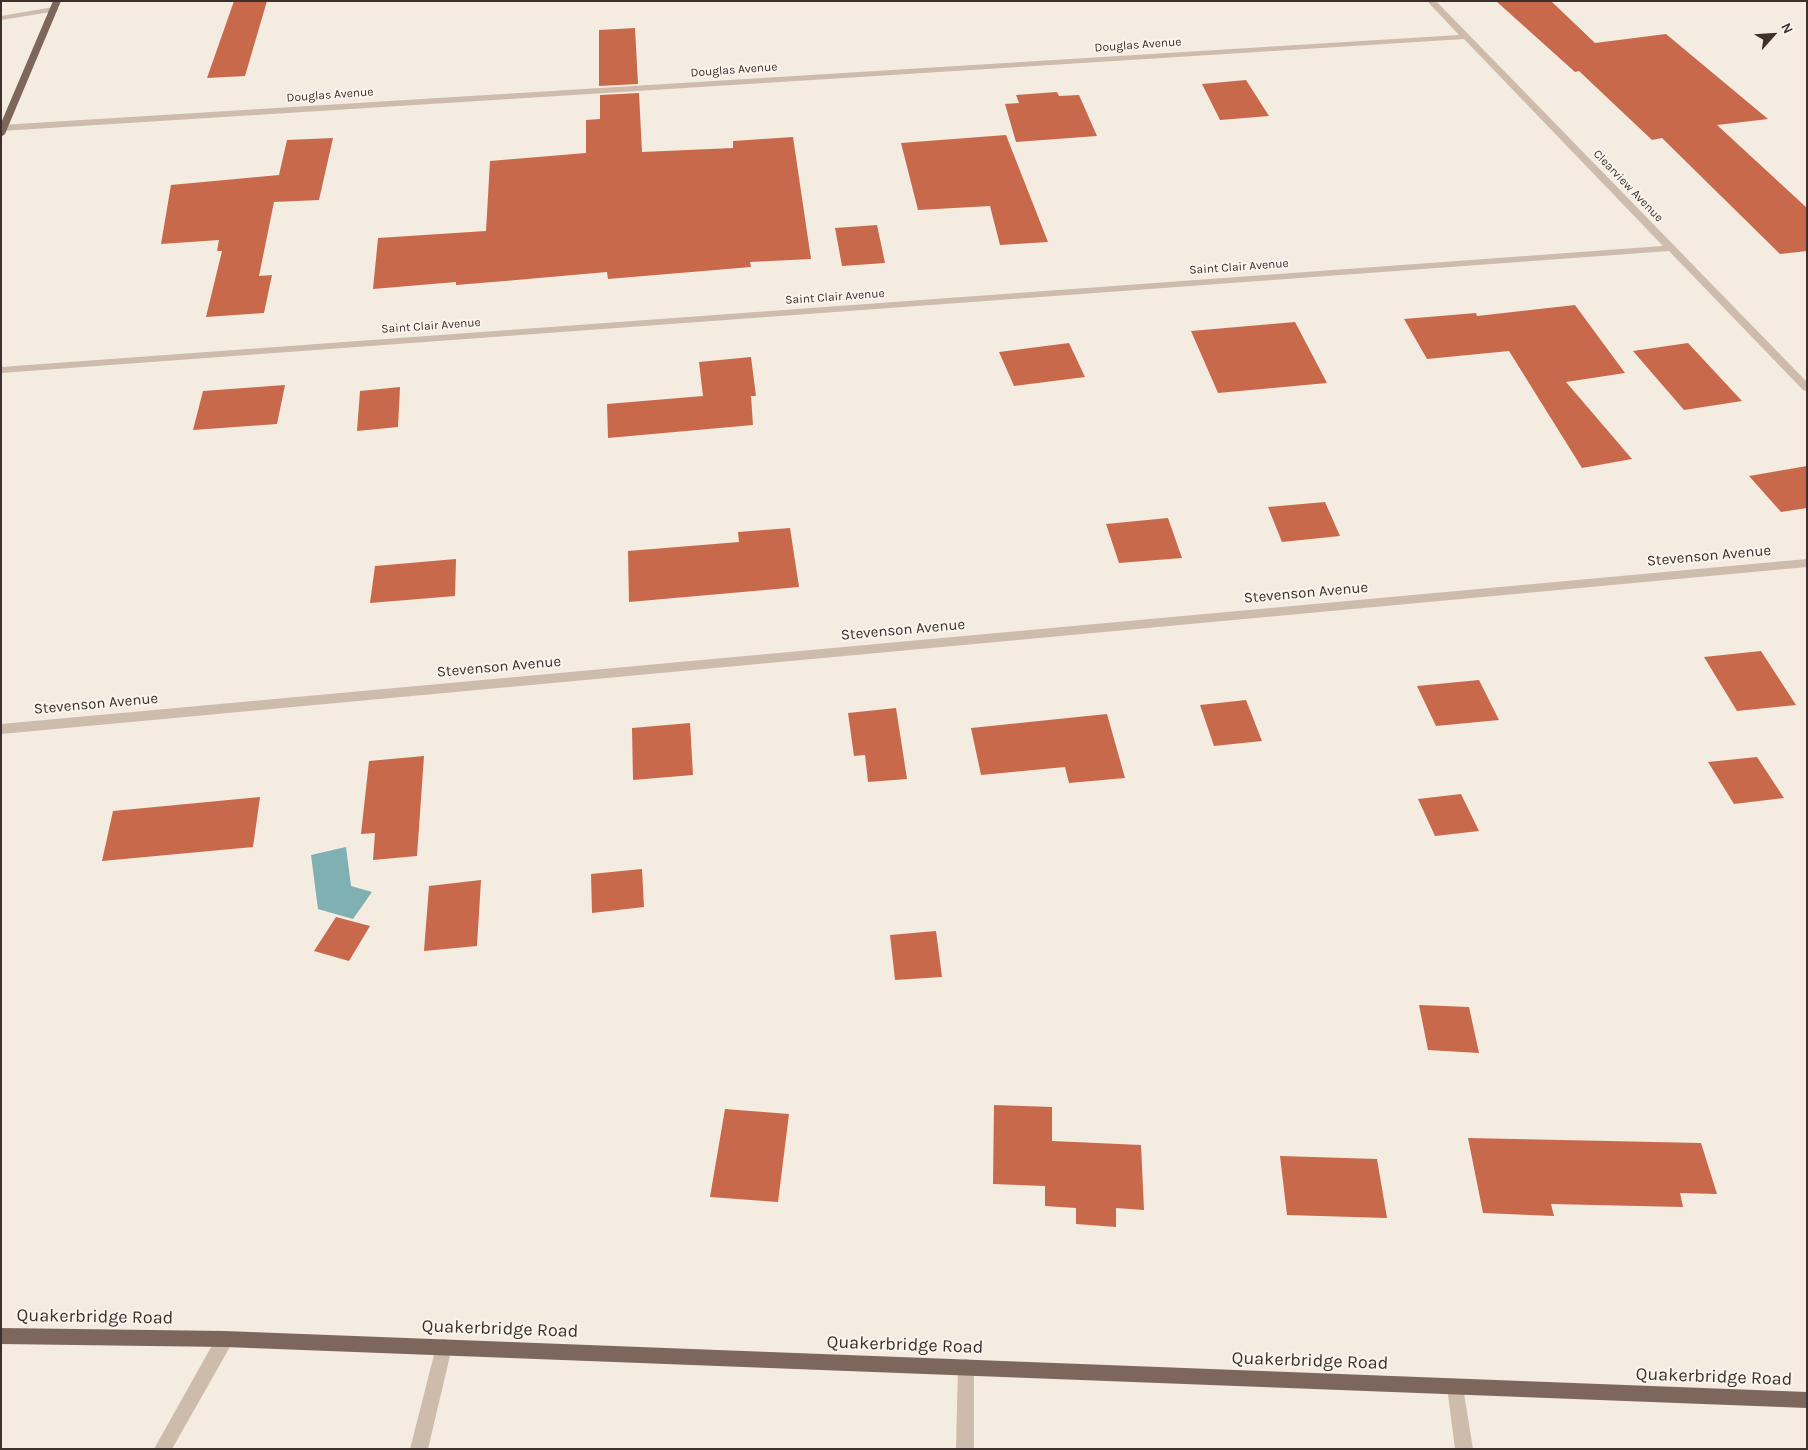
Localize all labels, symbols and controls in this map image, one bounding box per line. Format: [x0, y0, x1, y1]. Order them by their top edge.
north arrow [1748, 10, 1798, 60]
text: N [1777, 20, 1797, 36]
street label: Douglas Avenue [1094, 35, 1182, 55]
street label: Douglas Avenue [690, 60, 778, 80]
street label: Douglas Avenue [286, 85, 374, 105]
street label: Clearview Avenue [1590, 147, 1666, 225]
street label: Saint Clair Avenue [1189, 256, 1289, 278]
street label: Saint Clair Avenue [785, 286, 885, 308]
street label: Saint Clair Avenue [381, 315, 481, 337]
street label: Stevenson Avenue [1646, 542, 1772, 570]
street label: Stevenson Avenue [1243, 579, 1369, 607]
street label: Stevenson Avenue [840, 616, 966, 644]
street label: Stevenson Avenue [436, 653, 562, 681]
street label: Stevenson Avenue [33, 690, 159, 718]
street label: Quakerbridge Road [16, 1305, 174, 1329]
street label: Quakerbridge Road [421, 1315, 579, 1343]
street label: Quakerbridge Road [826, 1331, 984, 1359]
street label: Quakerbridge Road [1231, 1347, 1389, 1375]
street label: Quakerbridge Road [1635, 1363, 1793, 1391]

